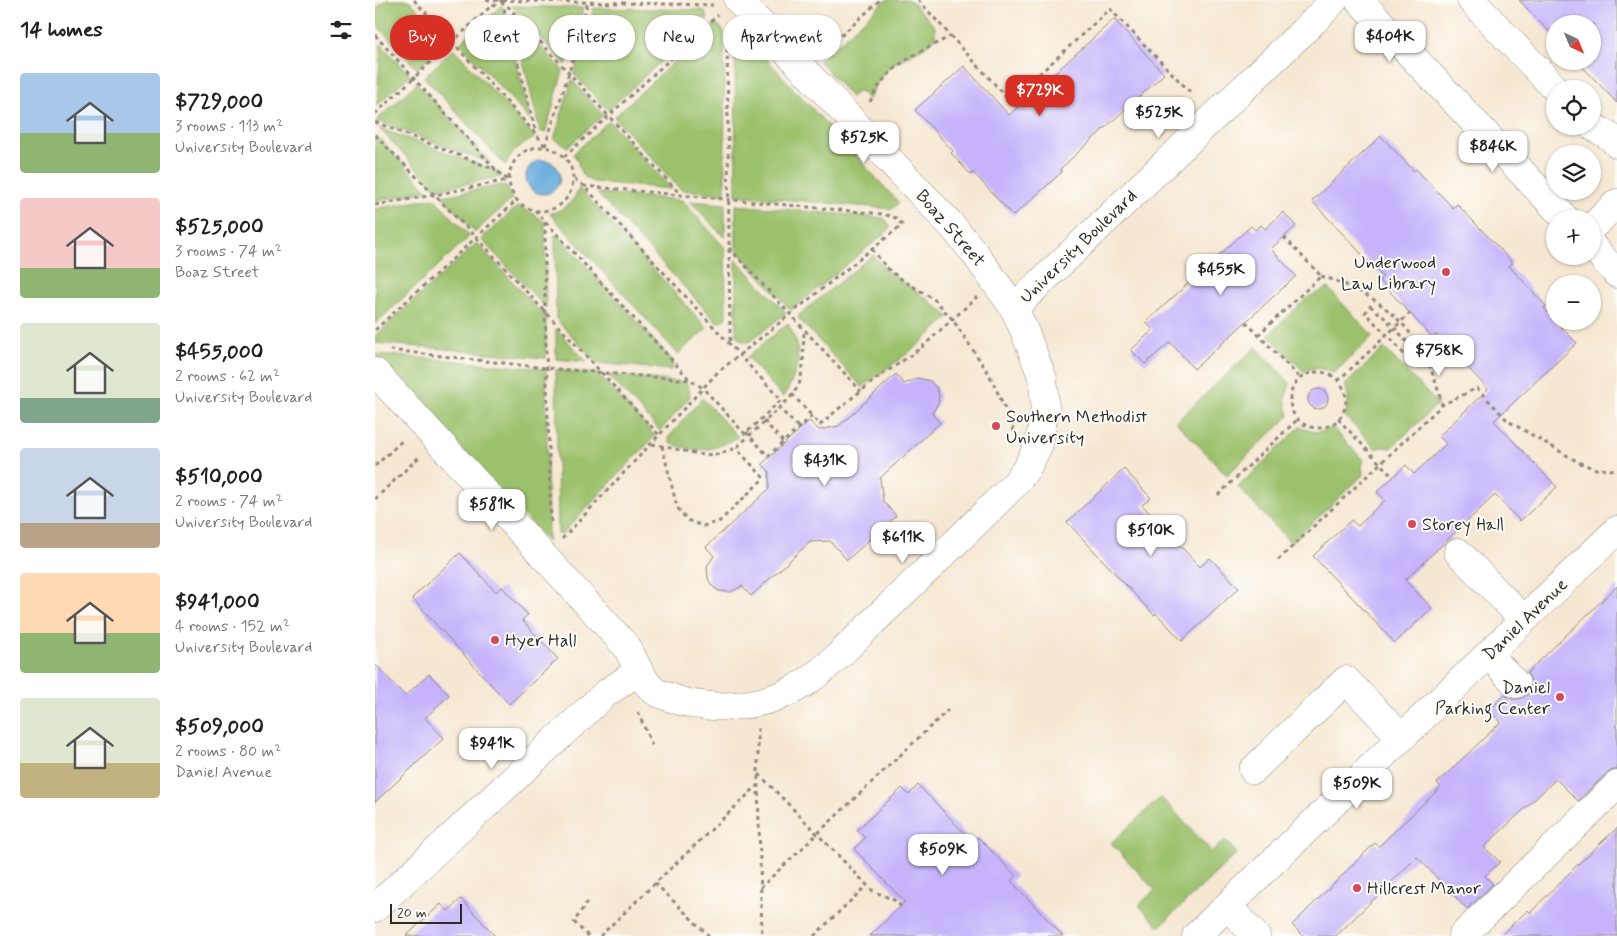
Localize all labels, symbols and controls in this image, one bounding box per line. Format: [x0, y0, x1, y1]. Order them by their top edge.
chip: Buy [390, 15, 455, 60]
chip: Rent [465, 15, 539, 60]
chip: Filters [549, 15, 635, 60]
chip: New [645, 15, 713, 60]
chip: Apartment [723, 15, 841, 60]
north arrow [1546, 15, 1601, 70]
map controls [1546, 15, 1601, 330]
text: 14 homes [20, 16, 103, 44]
icon: filters [327, 16, 355, 44]
pin: $404K [1355, 20, 1425, 63]
text: $404K [1366, 26, 1414, 47]
pin: $729K [1005, 74, 1075, 117]
text: $729K [1016, 80, 1064, 101]
button: locate [1546, 80, 1601, 135]
text: $729,000 [175, 88, 263, 116]
icon: home [60, 93, 120, 153]
pin: $525K [1124, 96, 1194, 139]
text: $525K [1135, 102, 1183, 123]
text: 3 rooms · 113 m² [175, 116, 283, 137]
pin: $525K [829, 121, 899, 164]
text: $525K [840, 127, 888, 148]
pin: $846K [1458, 130, 1528, 173]
text: $846K [1470, 136, 1516, 157]
text: University Boulevard [175, 137, 312, 158]
button: layers [1546, 145, 1601, 200]
street label: University Boulevard [1015, 184, 1143, 309]
street label: Boaz Street [910, 185, 990, 272]
button: + [1546, 210, 1601, 265]
text: $525,000 [175, 213, 264, 241]
icon: home [60, 218, 120, 278]
text: 3 rooms · 74 m² [175, 241, 282, 262]
place label: Underwood Law Library [1341, 251, 1436, 296]
pin: $455K [1186, 254, 1256, 296]
text: $455K [1197, 259, 1245, 280]
text: Boaz Street [175, 262, 259, 283]
marker: Underwood Law Library [1440, 266, 1452, 278]
button: − [1546, 275, 1601, 330]
pin: $758K [1404, 334, 1474, 377]
text: $455,000 [175, 338, 263, 366]
text: $758K [1415, 340, 1463, 361]
icon: home [60, 343, 120, 403]
text: 2 rooms · 62 m² [175, 366, 280, 387]
text: University Boulevard [175, 387, 312, 408]
place label: Southern Methodist University [1006, 405, 1148, 450]
marker: Southern Methodist University [990, 420, 1002, 432]
pin: $431K [790, 444, 860, 487]
text: $431K [803, 450, 847, 471]
text: $510,000 [175, 463, 263, 491]
icon: home [60, 468, 120, 528]
pin: $581K [457, 488, 527, 531]
text: 2 rooms · 74 m² [175, 491, 283, 512]
text: $581K [469, 494, 515, 515]
text: University Boulevard [175, 512, 312, 533]
place label: Storey Hall [1422, 513, 1504, 537]
pin: $510K [1116, 514, 1186, 557]
marker: Storey Hall [1406, 518, 1418, 530]
text: $510K [1128, 520, 1174, 541]
pin: $611K [868, 522, 938, 564]
text: $611K [882, 527, 924, 548]
street label: Daniel Avenue [1478, 573, 1573, 666]
text: $941,000 [175, 588, 260, 616]
icon: home [60, 593, 120, 653]
text: 4 rooms · 152 m² [175, 616, 290, 637]
place label: Hyer Hall [505, 629, 576, 653]
marker: Hyer Hall [489, 634, 501, 646]
text: University Boulevard [175, 637, 312, 658]
place label: Daniel Parking Center [1435, 676, 1551, 723]
marker: Daniel Parking Center [1554, 691, 1566, 703]
text: $509,000 [175, 713, 264, 741]
icon: home [60, 718, 120, 778]
pin: $941K [457, 728, 527, 770]
text: $941K [470, 733, 514, 754]
text: 2 rooms · 80 m² [175, 741, 281, 762]
text: Daniel Avenue [175, 762, 272, 783]
pin: $509K [1322, 768, 1392, 810]
text: $509K [1333, 773, 1381, 794]
pin: $509K [908, 834, 978, 876]
text: $509K [919, 839, 967, 860]
place label: Hillcrest Manor [1367, 877, 1482, 901]
marker: Hillcrest Manor [1351, 882, 1363, 894]
scale bar [390, 901, 463, 924]
text: 20 m [397, 904, 427, 922]

